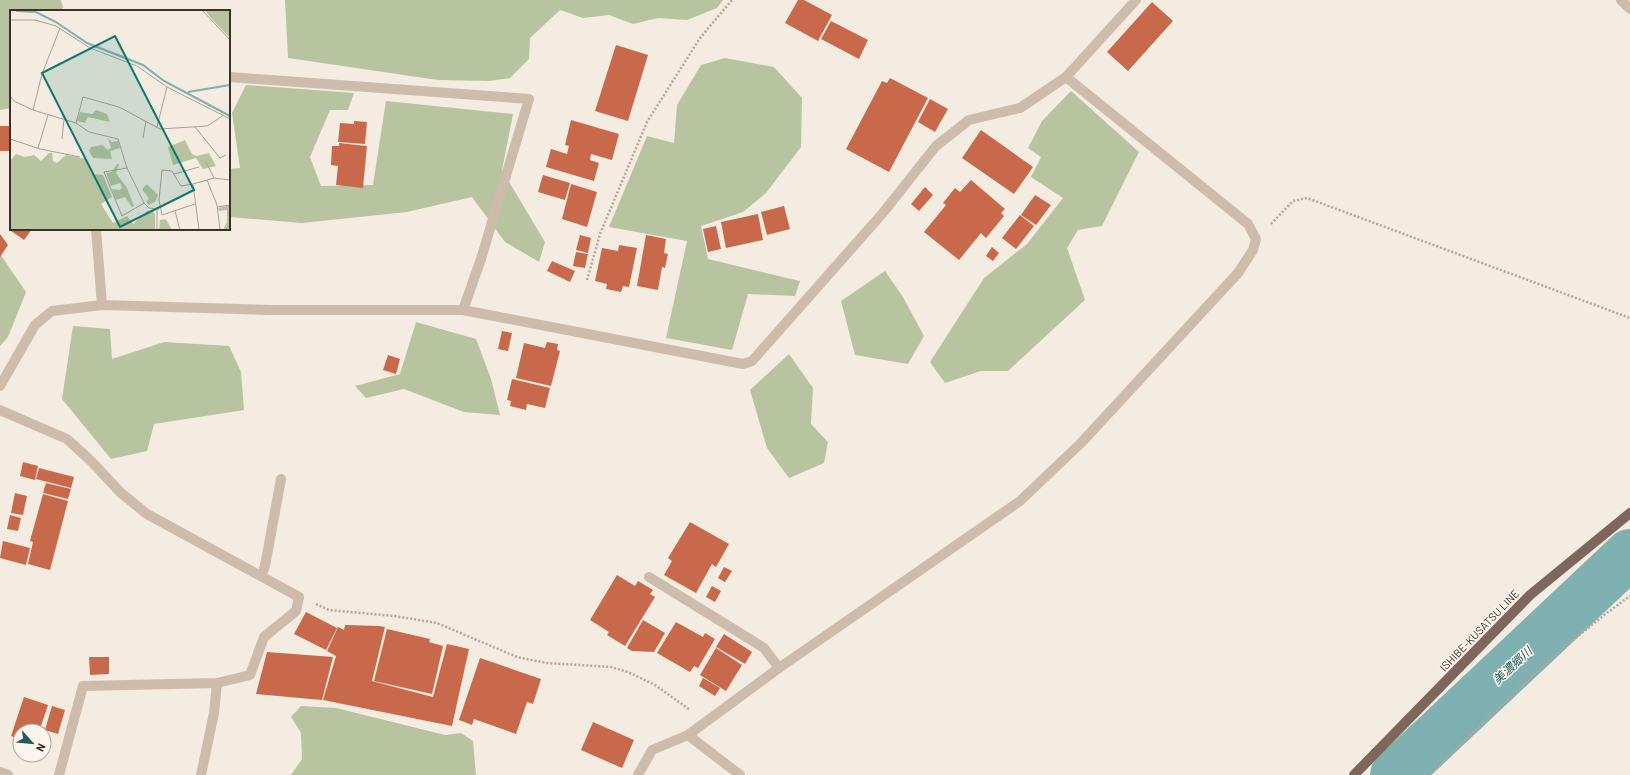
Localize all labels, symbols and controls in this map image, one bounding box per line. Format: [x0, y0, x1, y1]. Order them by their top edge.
inset map [10, 10, 230, 230]
street label: ISHIBE-KUSATSU LINE [1437, 586, 1522, 674]
water label: 美濃郷川 [1490, 642, 1536, 686]
north arrow [12, 723, 52, 763]
text: N [34, 742, 49, 754]

